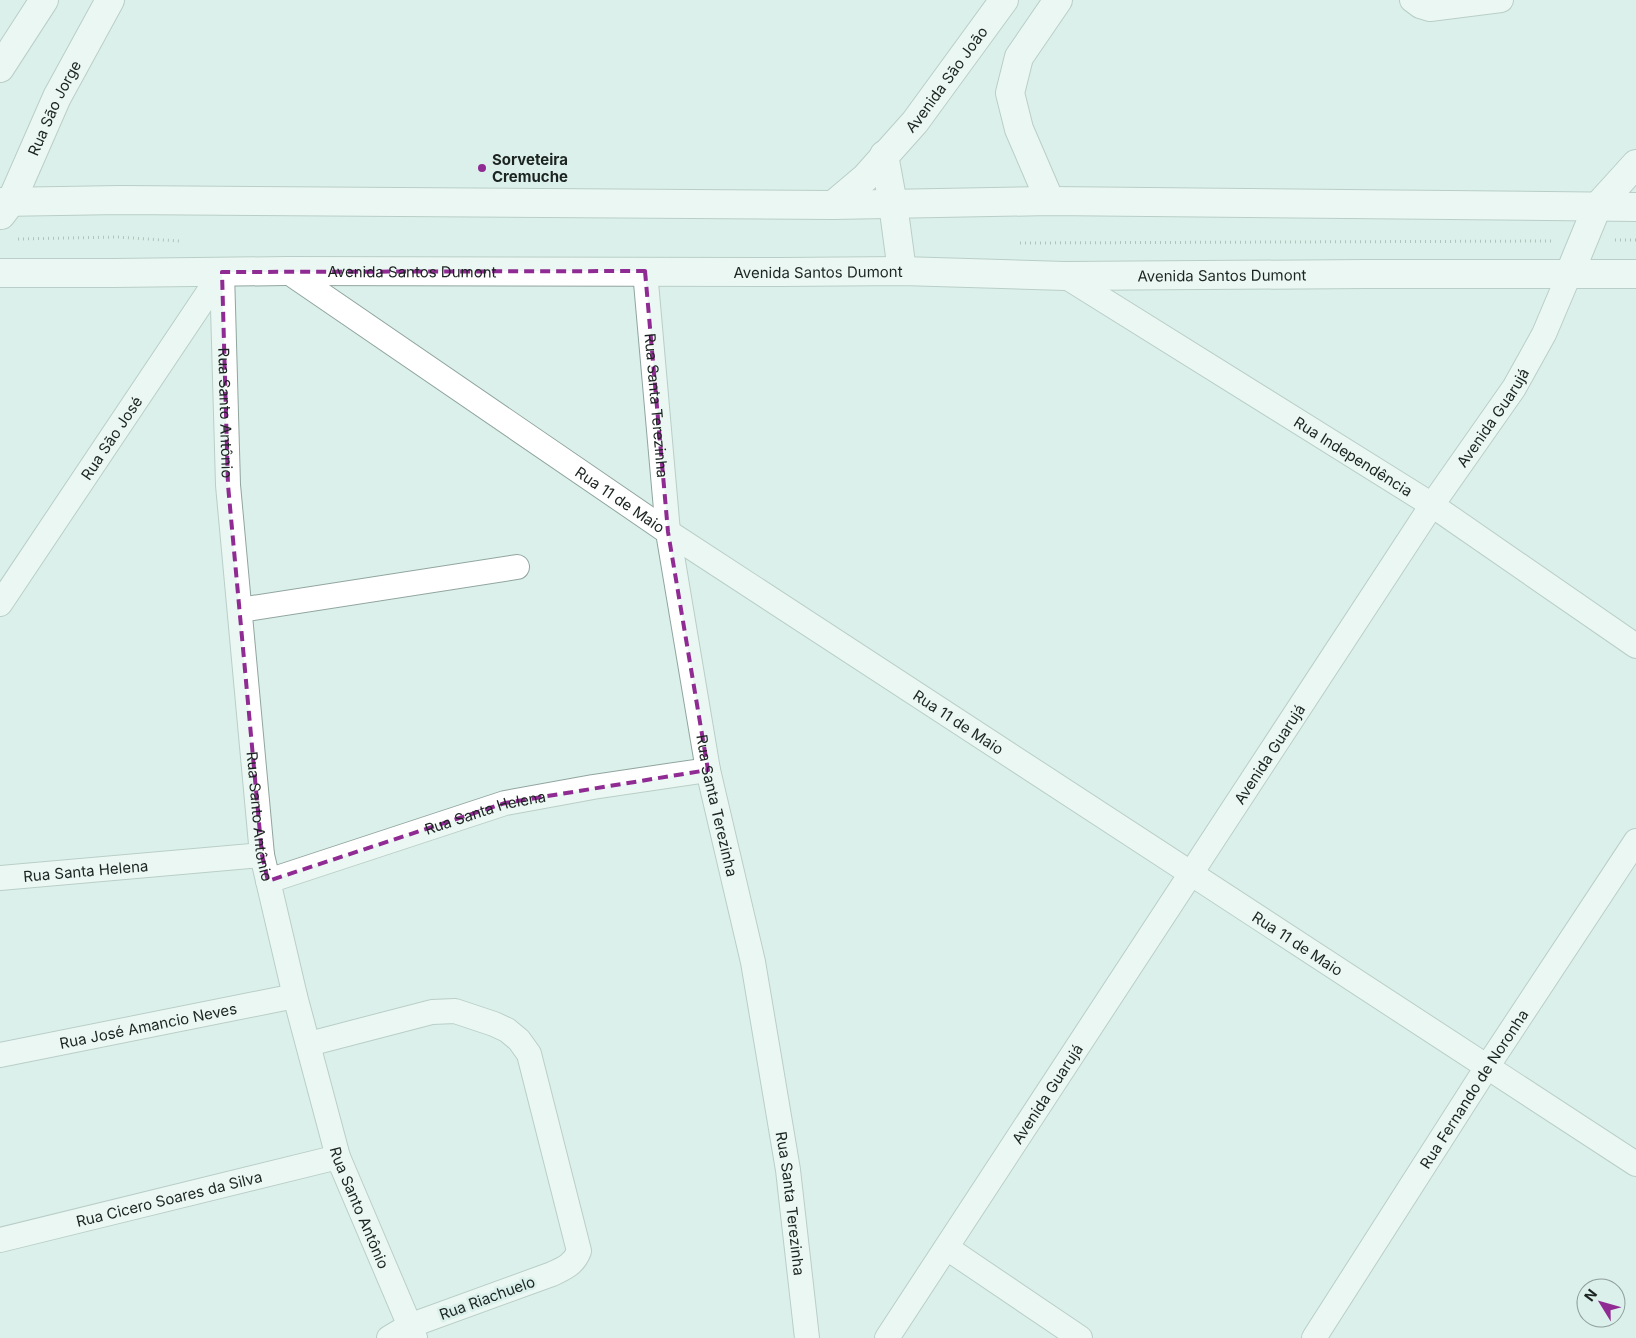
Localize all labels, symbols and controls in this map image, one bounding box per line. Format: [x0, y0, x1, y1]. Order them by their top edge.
street label: Avenida São João [901, 22, 991, 136]
street label: Rua São Jorge [23, 57, 85, 158]
place label: Sorveteira Cremuche [492, 150, 568, 186]
marker: Sorveteira Cremuche [476, 162, 488, 174]
street label: Avenida Santos Dumont [733, 261, 903, 282]
street label: Avenida Santos Dumont [327, 262, 497, 281]
street label: Avenida Santos Dumont [1137, 265, 1307, 285]
street label: Rua Santa Terezinha [641, 332, 673, 479]
street label: Rua Santo Antônio [215, 347, 237, 478]
street label: Avenida Guarujá [1452, 365, 1533, 471]
street label: Rua São José [76, 392, 146, 483]
street label: Rua Independência [1291, 412, 1416, 500]
street label: Rua 11 de Maio [572, 462, 669, 537]
street label: Rua 11 de Maio [910, 685, 1008, 758]
street label: Avenida Guarujá [1230, 700, 1309, 808]
street label: Rua Santa Terezinha [693, 733, 742, 878]
street label: Rua Santo Antônio [243, 751, 277, 883]
street label: Rua Santa Helena [422, 786, 547, 838]
street label: Rua Santa Helena [22, 856, 149, 885]
street label: Rua 11 de Maio [1249, 907, 1347, 980]
street label: Rua José Amancio Neves [58, 998, 238, 1052]
street label: Rua Fernando de Noronha [1415, 1006, 1532, 1172]
street label: Avenida Guarujá [1007, 1040, 1086, 1147]
street label: Rua Santa Terezinha [772, 1130, 809, 1276]
street label: Rua Santo Antônio [326, 1144, 394, 1271]
street label: Rua Cicero Soares da Silva [74, 1167, 264, 1230]
street label: Rua Riachuelo [437, 1272, 537, 1324]
north arrow [1576, 1278, 1626, 1328]
text: N [1580, 1285, 1600, 1304]

